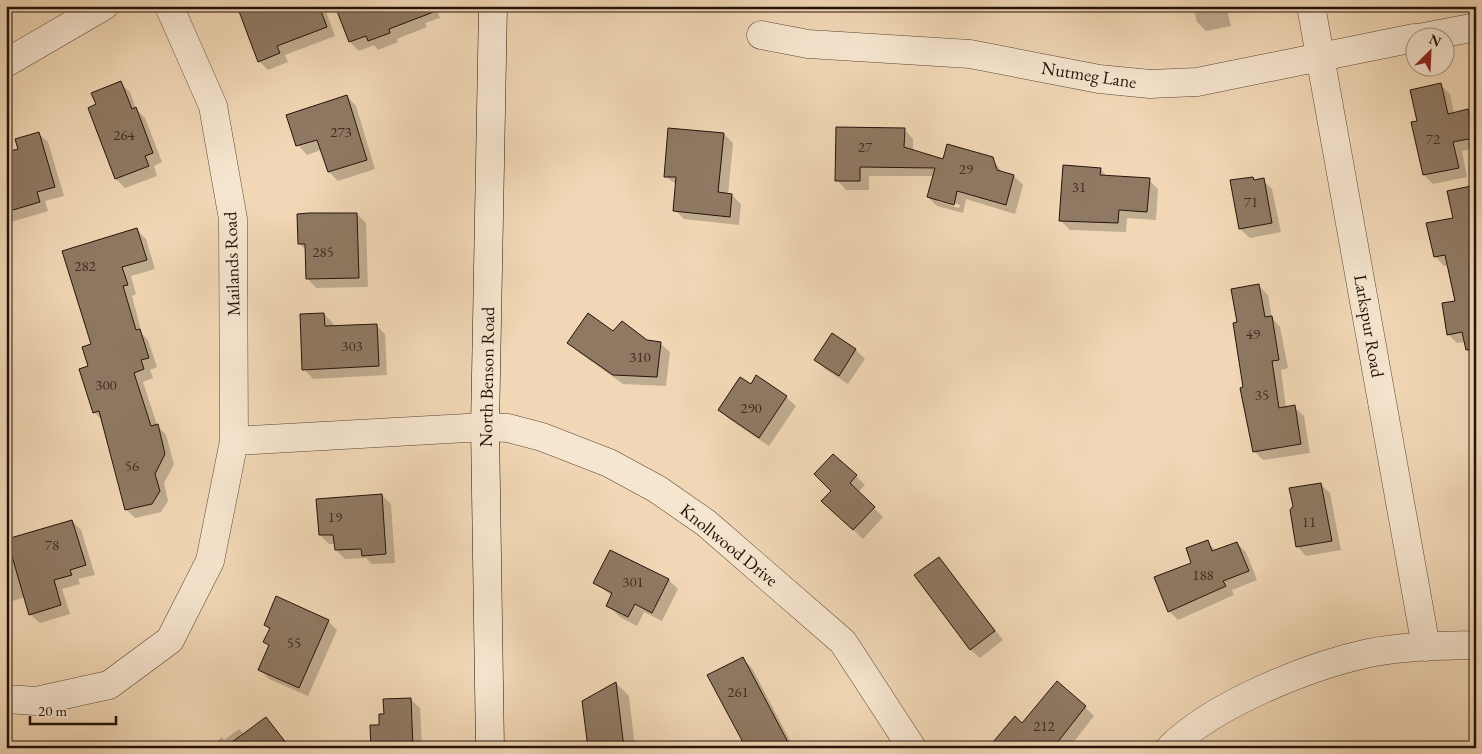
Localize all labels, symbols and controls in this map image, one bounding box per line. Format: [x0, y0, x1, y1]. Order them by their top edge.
north arrow [1404, 28, 1454, 78]
text: N [1426, 30, 1445, 51]
street label: Nutmeg Lane [1040, 56, 1138, 93]
house number: 273 [330, 122, 352, 141]
house number: 264 [113, 125, 136, 144]
house number: 72 [1426, 129, 1441, 148]
house number: 27 [858, 137, 873, 156]
house number: 29 [959, 159, 973, 178]
house number: 31 [1072, 177, 1086, 196]
house number: 71 [1244, 192, 1258, 211]
street label: Mailands Road [218, 210, 245, 317]
house number: 285 [312, 242, 334, 261]
house number: 282 [74, 256, 97, 275]
street label: Larkspur Road [1349, 273, 1390, 380]
street label: North Benson Road [474, 306, 499, 447]
house number: 49 [1246, 324, 1260, 343]
house number: 303 [341, 336, 363, 355]
house number: 310 [629, 347, 651, 366]
house number: 300 [95, 375, 117, 394]
house number: 35 [1255, 385, 1269, 404]
house number: 290 [740, 398, 762, 417]
house number: 56 [125, 456, 139, 475]
street label: Knollwood Drive [675, 498, 783, 591]
house number: 19 [328, 507, 342, 526]
house number: 11 [1302, 512, 1316, 531]
house number: 78 [45, 535, 59, 554]
house number: 188 [1192, 565, 1214, 584]
house number: 301 [622, 572, 644, 591]
house number: 55 [287, 633, 301, 652]
house number: 261 [727, 682, 749, 701]
scale bar [30, 694, 116, 726]
text: 20 m [38, 701, 67, 720]
house number: 212 [1033, 716, 1056, 735]

